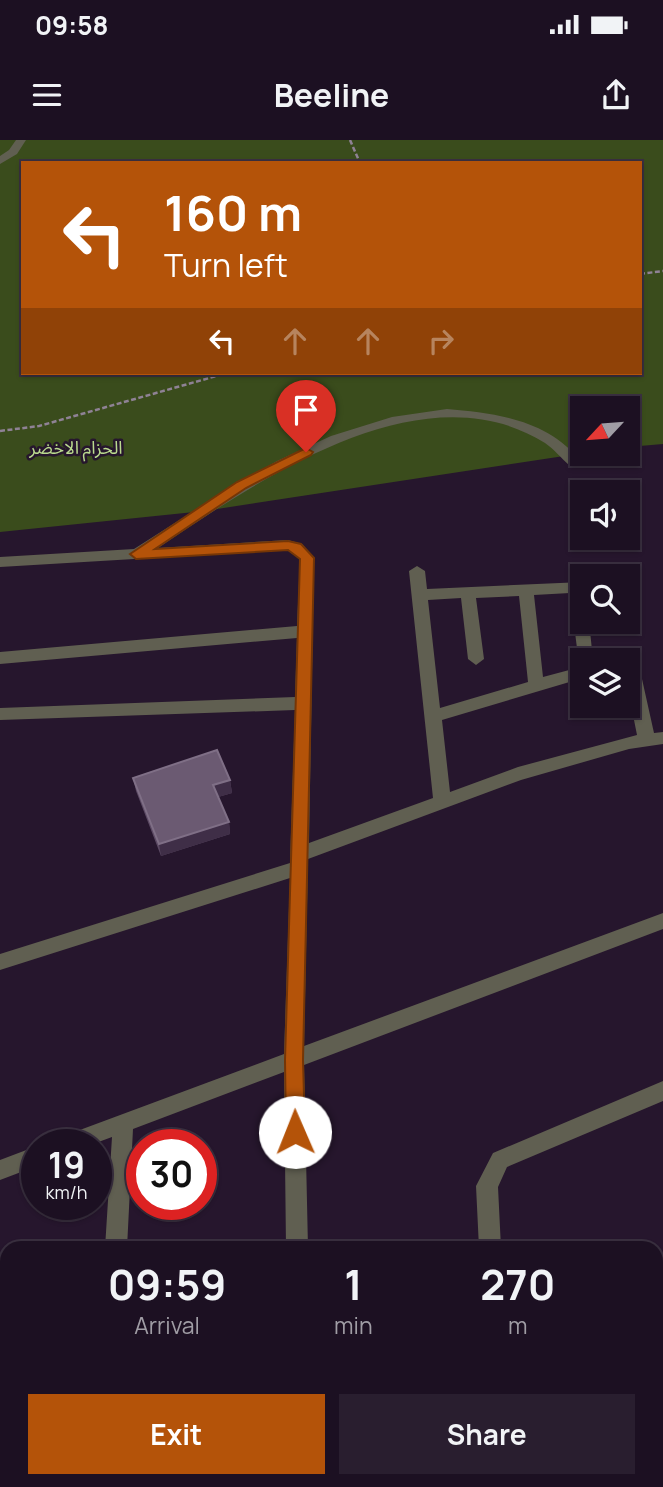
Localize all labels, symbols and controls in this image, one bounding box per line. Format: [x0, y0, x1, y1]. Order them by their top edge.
text: 09:58 [35, 7, 108, 43]
text: Beeline [274, 73, 389, 117]
icon: menu [28, 76, 66, 114]
icon: share [597, 76, 635, 114]
text: 160 m [164, 179, 302, 246]
icon: left [49, 189, 140, 280]
text: Turn left [164, 243, 288, 287]
icon: left [203, 322, 241, 360]
icon: ahead [276, 322, 314, 360]
icon: ahead [349, 322, 387, 360]
icon: right [422, 322, 460, 360]
pin [276, 380, 336, 452]
icon: arrive [287, 391, 325, 429]
north arrow [570, 396, 640, 466]
map controls [570, 396, 640, 718]
park label: الحزام الاخضر [28, 435, 123, 462]
button: sound [570, 480, 640, 550]
button: search [570, 564, 640, 634]
button: layers [570, 648, 640, 718]
position arrow [258, 1095, 332, 1169]
speed limit sign: 30 [126, 1129, 217, 1220]
text: 19 [48, 1141, 85, 1189]
text: km/h [46, 1180, 87, 1204]
text: 09:59 [108, 1255, 226, 1313]
text: 1 [344, 1255, 363, 1313]
text: 270 [480, 1255, 555, 1313]
text: Arrival [134, 1309, 200, 1341]
text: min [334, 1309, 373, 1341]
text: m [508, 1309, 528, 1341]
button: Exit [28, 1394, 325, 1474]
button: Share [339, 1394, 635, 1474]

